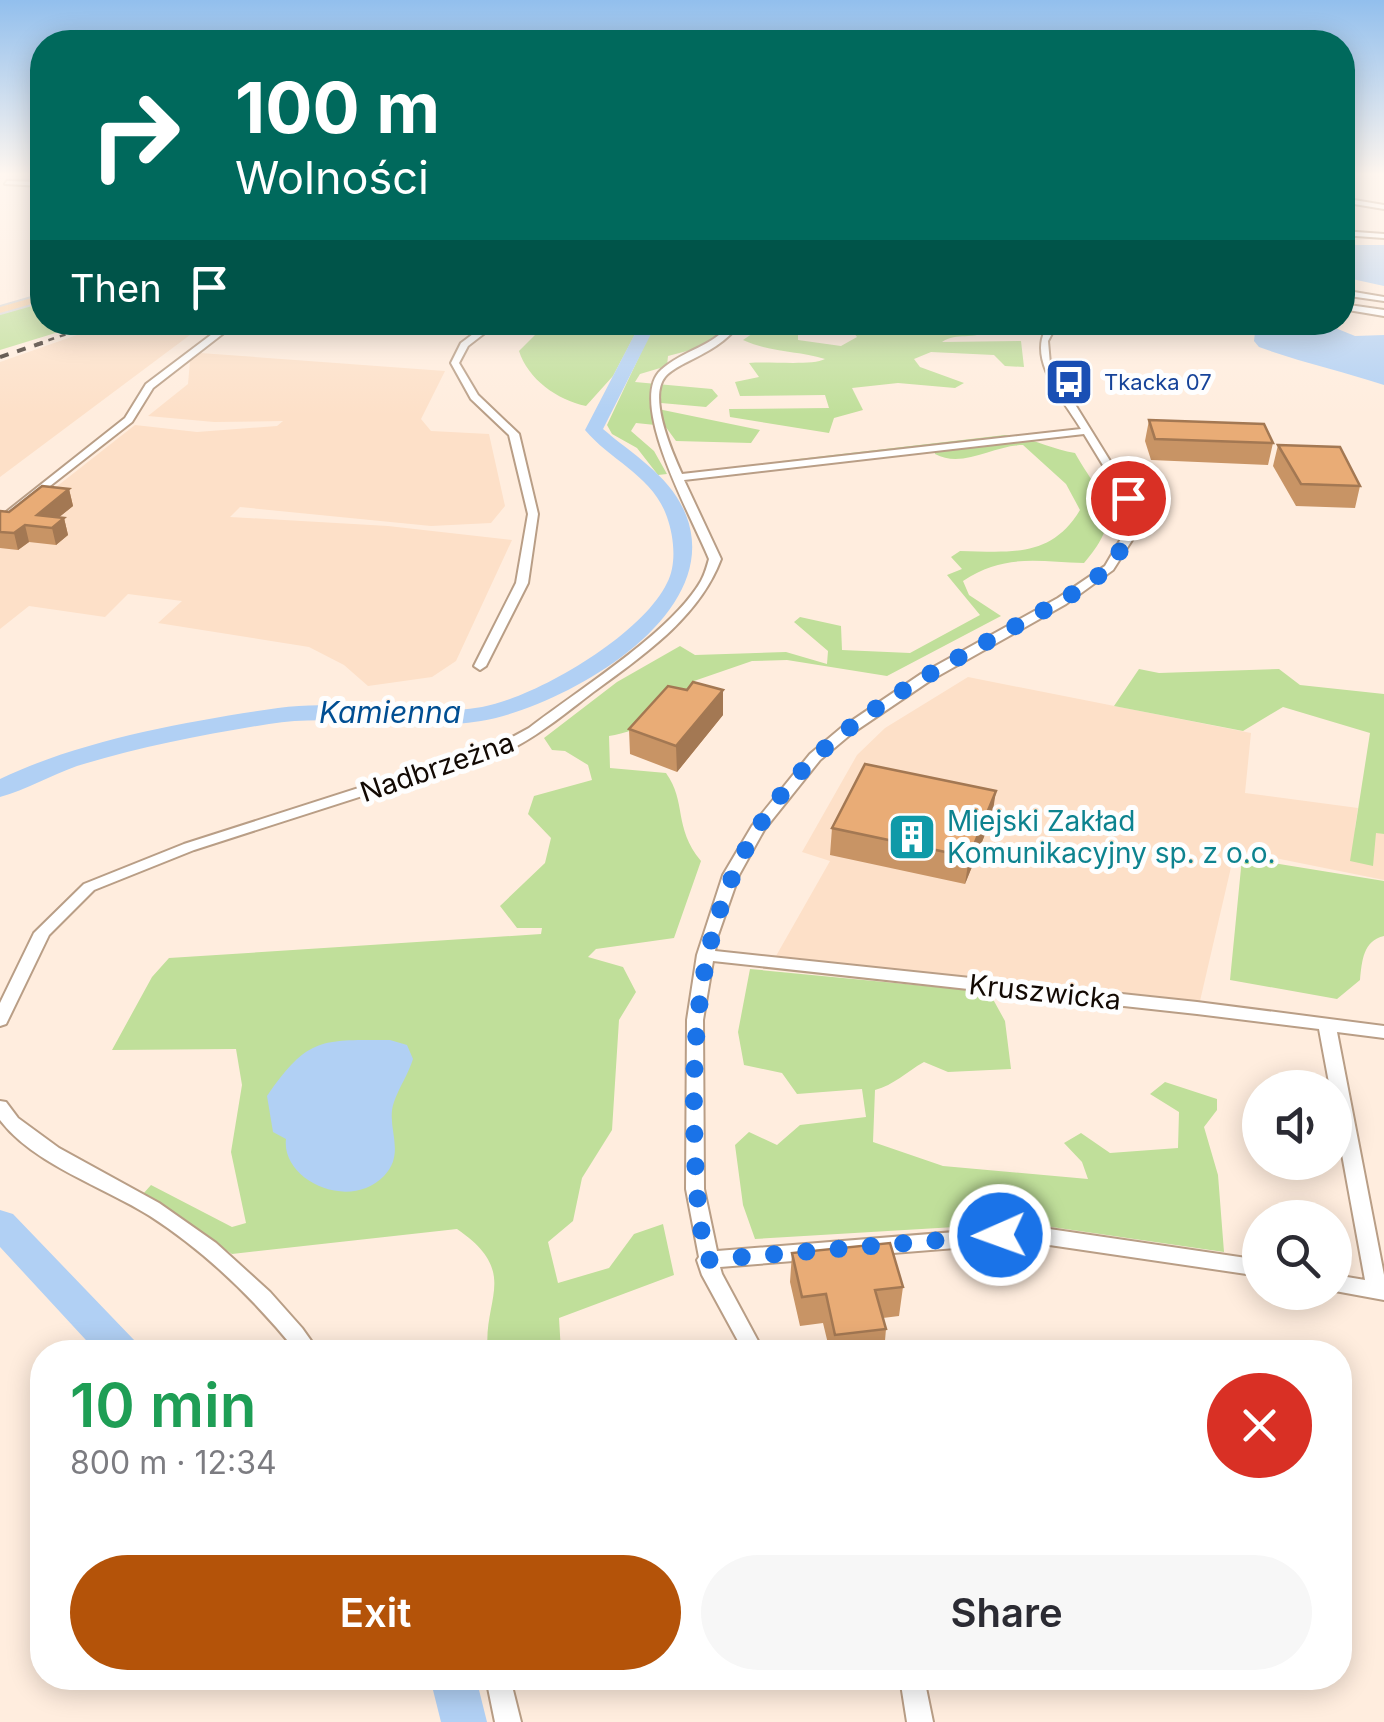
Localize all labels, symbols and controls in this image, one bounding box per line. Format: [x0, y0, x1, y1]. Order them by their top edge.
text: 100 m [235, 65, 440, 150]
icon: right [70, 70, 200, 200]
text: Wolności [235, 150, 429, 205]
icon: arrive [182, 260, 237, 315]
text: Then [70, 265, 162, 311]
bus stop icon: Tkacka 07 [1043, 356, 1095, 408]
place label: Tkacka 07 [1104, 369, 1212, 395]
pin [1086, 456, 1171, 541]
icon: arrive [1101, 471, 1156, 526]
water label: Kamienna [319, 694, 461, 730]
street label: Nadbrzeżna [356, 725, 518, 809]
place label: Miejski Zakład Komunikacyjny sp. z o.o. [947, 804, 1276, 870]
building icon: Miejski Zakład Komunikacyjny sp. z o.o. [886, 811, 938, 863]
street label: Kruszwicka [967, 967, 1123, 1017]
map controls [1242, 1070, 1352, 1310]
button: sound [1242, 1070, 1352, 1180]
position arrow [948, 1183, 1052, 1287]
button: search [1242, 1200, 1352, 1310]
text: 10 min [70, 1369, 257, 1441]
button: close [1207, 1373, 1312, 1478]
text: 800 m · 12:34 [70, 1443, 277, 1482]
button: Exit [70, 1555, 681, 1670]
button: Share [701, 1555, 1312, 1670]

